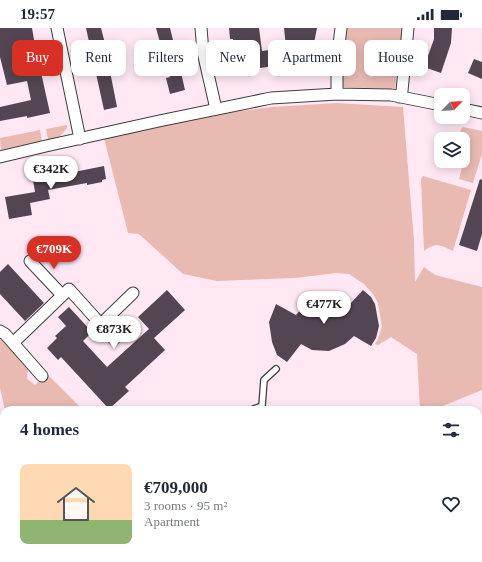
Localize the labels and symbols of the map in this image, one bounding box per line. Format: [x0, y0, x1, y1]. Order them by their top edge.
north arrow [434, 88, 470, 124]
pin: €342K [23, 156, 79, 190]
pin: €709K [26, 236, 82, 270]
pin: €477K [296, 291, 352, 325]
pin: €873K [86, 316, 142, 350]

